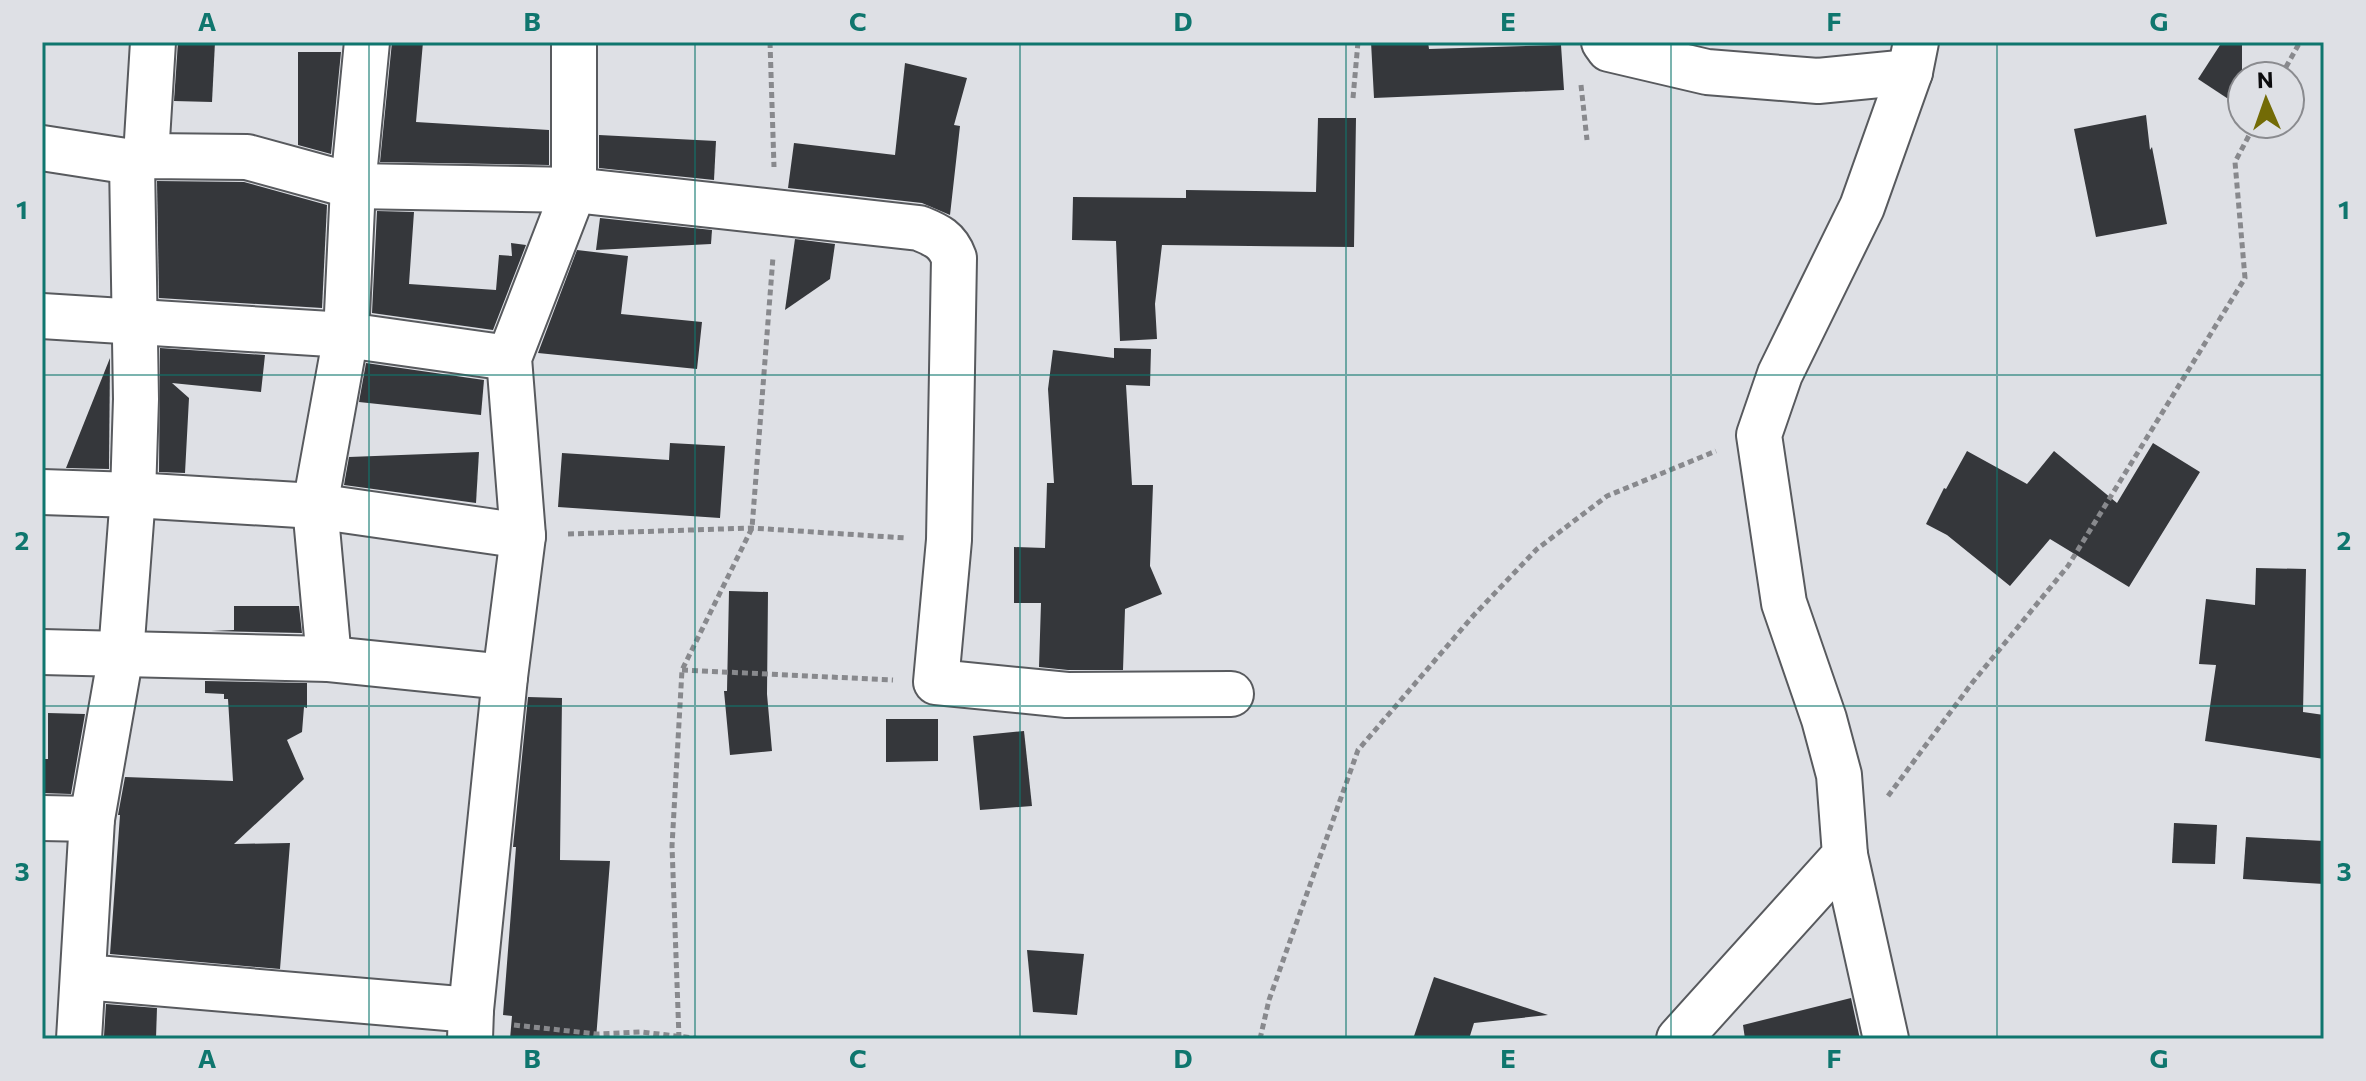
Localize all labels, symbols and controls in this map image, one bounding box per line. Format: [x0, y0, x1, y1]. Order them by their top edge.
text: A [198, 5, 217, 36]
text: B [523, 5, 541, 36]
text: C [849, 5, 867, 36]
text: D [1173, 5, 1193, 36]
text: E [1500, 5, 1516, 36]
text: F [1826, 5, 1842, 36]
text: G [2150, 5, 2168, 36]
north arrow [2226, 60, 2306, 140]
text: N [2257, 66, 2274, 93]
text: 1 [16, 193, 28, 224]
text: 1 [2338, 193, 2350, 224]
text: 2 [15, 524, 29, 555]
text: 2 [2337, 524, 2351, 555]
text: 3 [14, 855, 30, 886]
text: 3 [2336, 855, 2352, 886]
text: A [198, 1042, 217, 1073]
text: B [523, 1042, 541, 1073]
text: C [849, 1042, 867, 1073]
text: D [1173, 1042, 1193, 1073]
text: E [1500, 1042, 1516, 1073]
text: F [1826, 1042, 1842, 1073]
text: G [2150, 1042, 2168, 1073]

